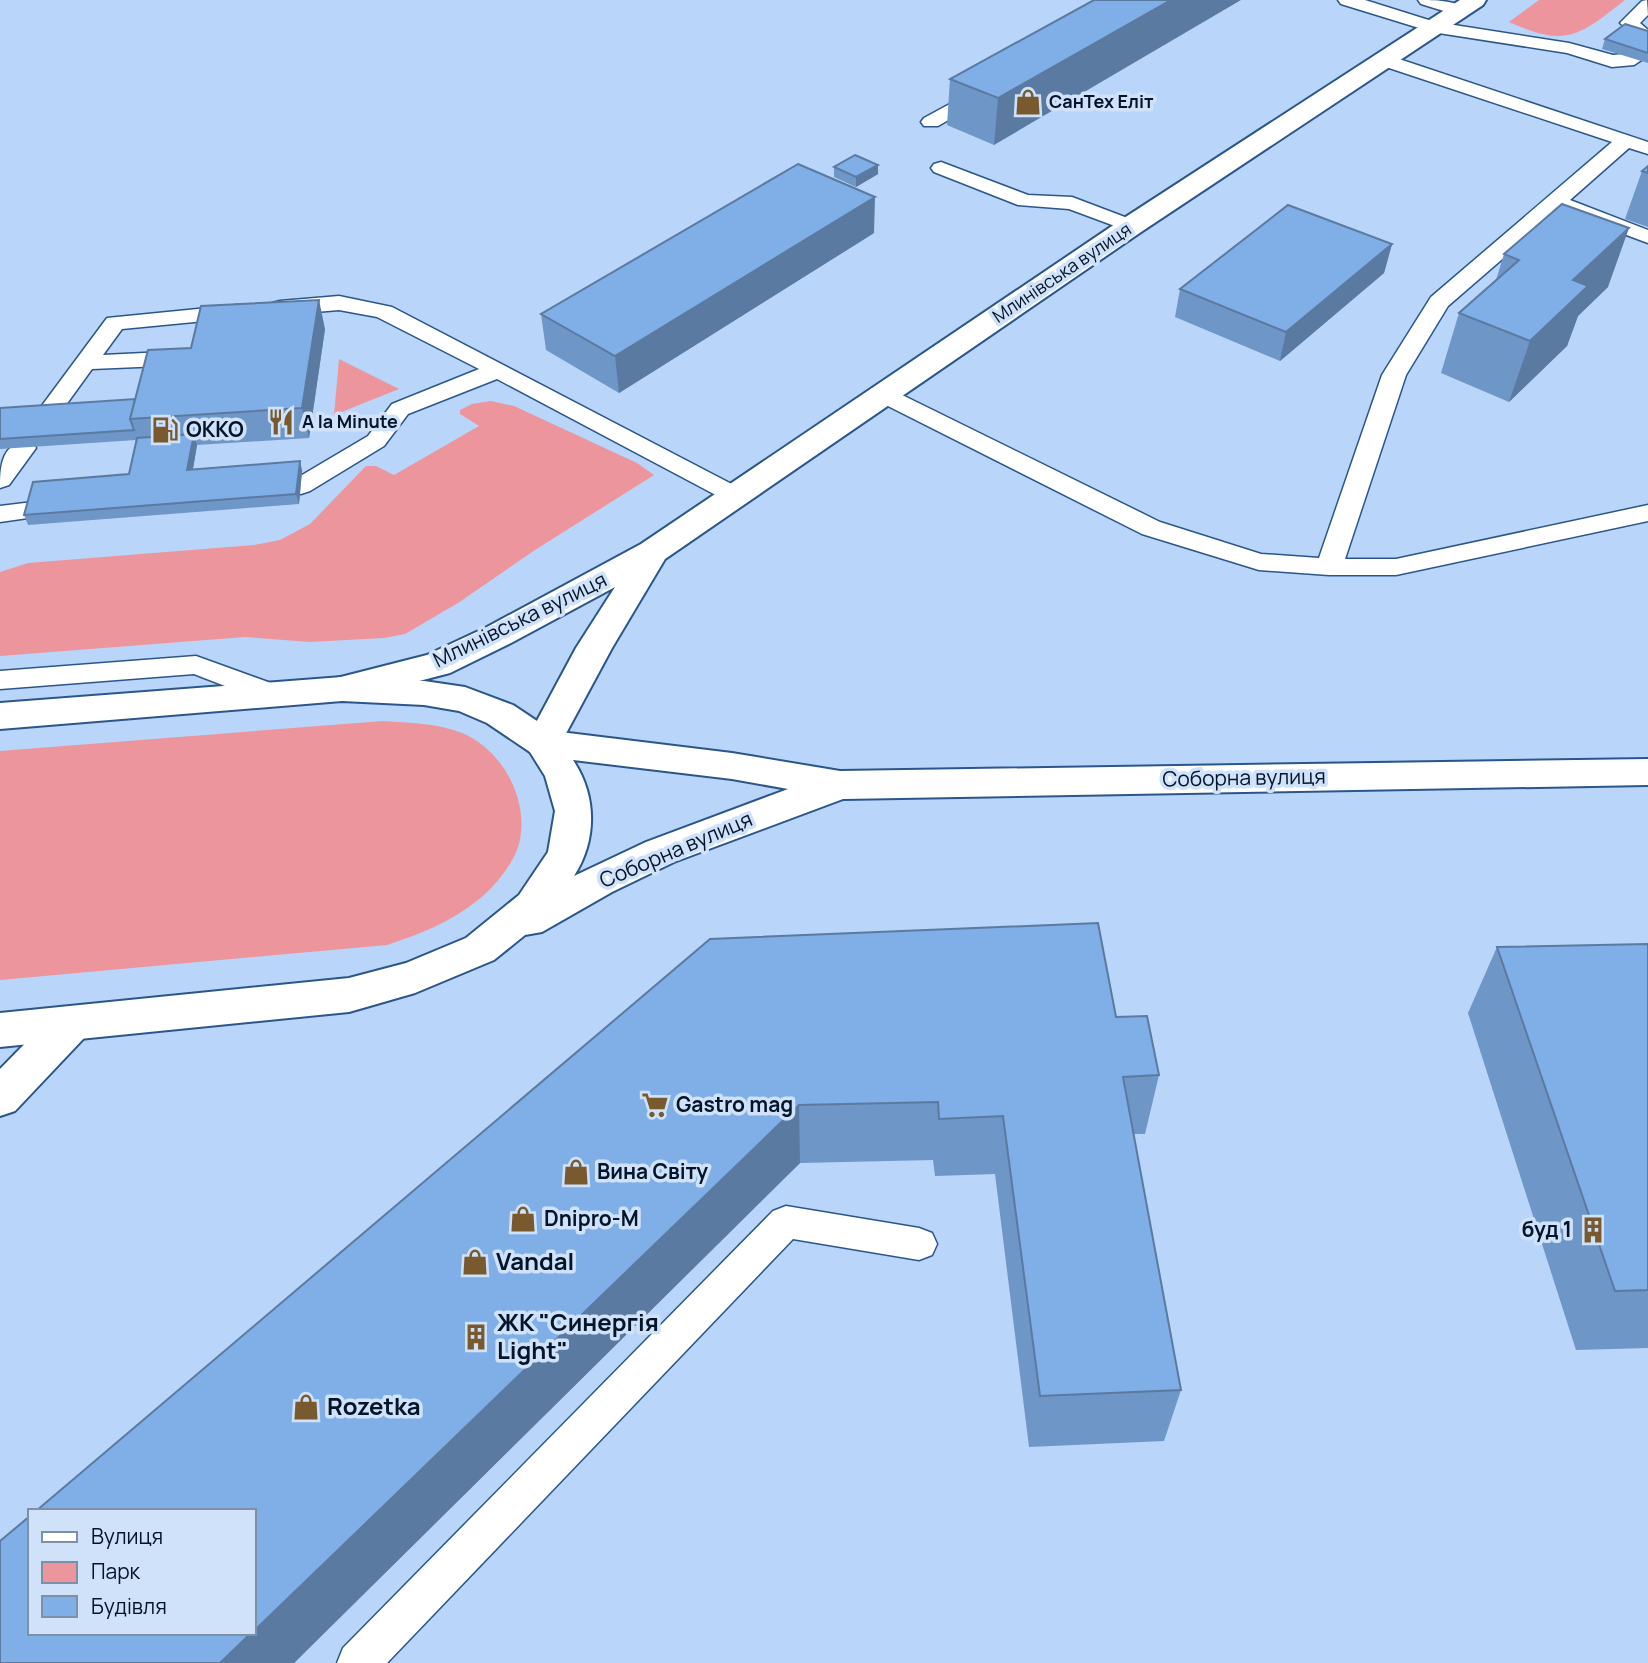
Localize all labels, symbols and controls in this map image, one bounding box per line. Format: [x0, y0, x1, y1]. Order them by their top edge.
shop icon: СанТех Еліт [1013, 87, 1043, 117]
place label: СанТех Еліт [1049, 89, 1154, 113]
street label: Млинівська вулиця [987, 217, 1136, 328]
restaurant icon: A la Minute [266, 407, 296, 437]
place label: A la Minute [302, 409, 398, 433]
fuel station icon: ОККО [150, 415, 180, 445]
place label: ОККО [186, 415, 244, 443]
street label: Млинівська вулиця [428, 565, 611, 673]
street label: Соборна вулиця [1162, 762, 1326, 792]
street label: Соборна вулиця [595, 804, 756, 894]
supermarket icon: Gastro mag [640, 1090, 670, 1120]
place label: Gastro mag [676, 1090, 793, 1118]
shop icon: Вина Світу [561, 1157, 591, 1187]
place label: Вина Світу [597, 1157, 708, 1185]
shop icon: Dnipro-M [508, 1204, 538, 1234]
place label: Dnipro-M [544, 1204, 639, 1232]
place label: буд 1 [1522, 1215, 1572, 1243]
building icon: буд 1 [1578, 1215, 1608, 1245]
place label: Vandal [496, 1244, 574, 1277]
shop icon: Vandal [460, 1247, 490, 1277]
place label: ЖК "Синергія Light" [497, 1305, 659, 1366]
building icon: ЖК "Синергія Light" [461, 1322, 491, 1352]
place label: Rozetka [327, 1389, 421, 1422]
shop icon: Rozetka [291, 1392, 321, 1422]
legend [28, 1509, 256, 1635]
text: Вулиця [91, 1522, 163, 1550]
text: Парк [91, 1557, 141, 1585]
text: Будівля [91, 1592, 167, 1620]

